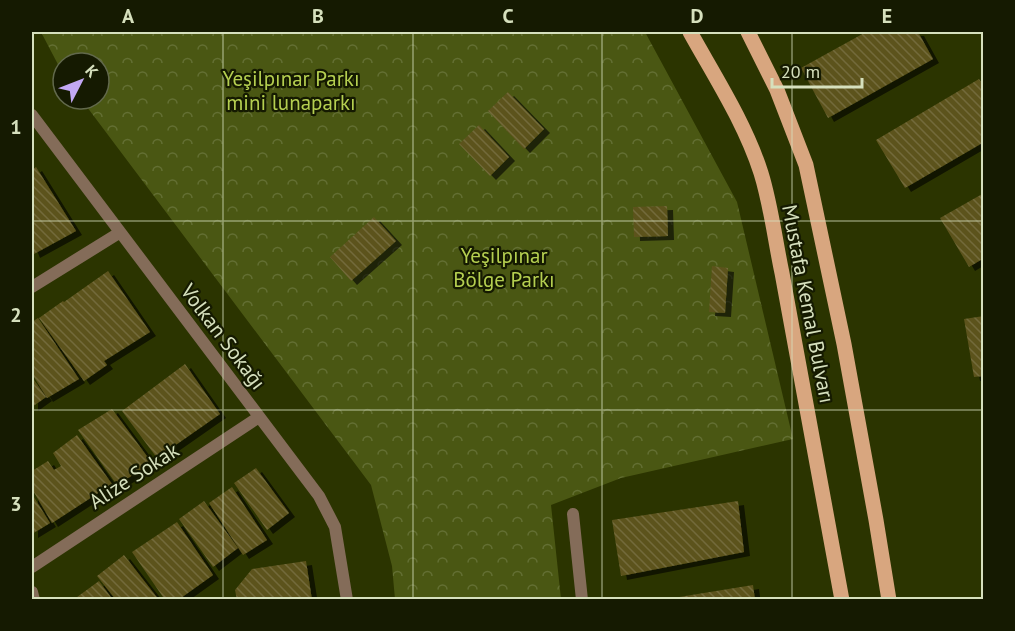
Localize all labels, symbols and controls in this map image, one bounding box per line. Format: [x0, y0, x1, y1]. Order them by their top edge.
text: A [122, 3, 135, 29]
text: B [312, 3, 324, 29]
text: C [502, 3, 514, 29]
text: D [691, 3, 704, 29]
text: E [882, 3, 892, 29]
north arrow [51, 51, 111, 111]
scale bar [772, 51, 862, 89]
text: 20 m [781, 60, 820, 83]
text: K [81, 61, 103, 81]
park label: Yeşilpınar Parkı mini lunaparkı [222, 65, 360, 116]
text: 1 [10, 114, 22, 140]
street label: Mustafa Kemal Bulvarı [776, 202, 841, 405]
park label: Yeşilpınar Bölge Parkı [453, 242, 555, 293]
street label: Volkan Sokağı [174, 278, 272, 395]
text: 2 [10, 302, 22, 328]
street label: Alize Sokak [83, 436, 184, 515]
text: 3 [10, 491, 22, 517]

